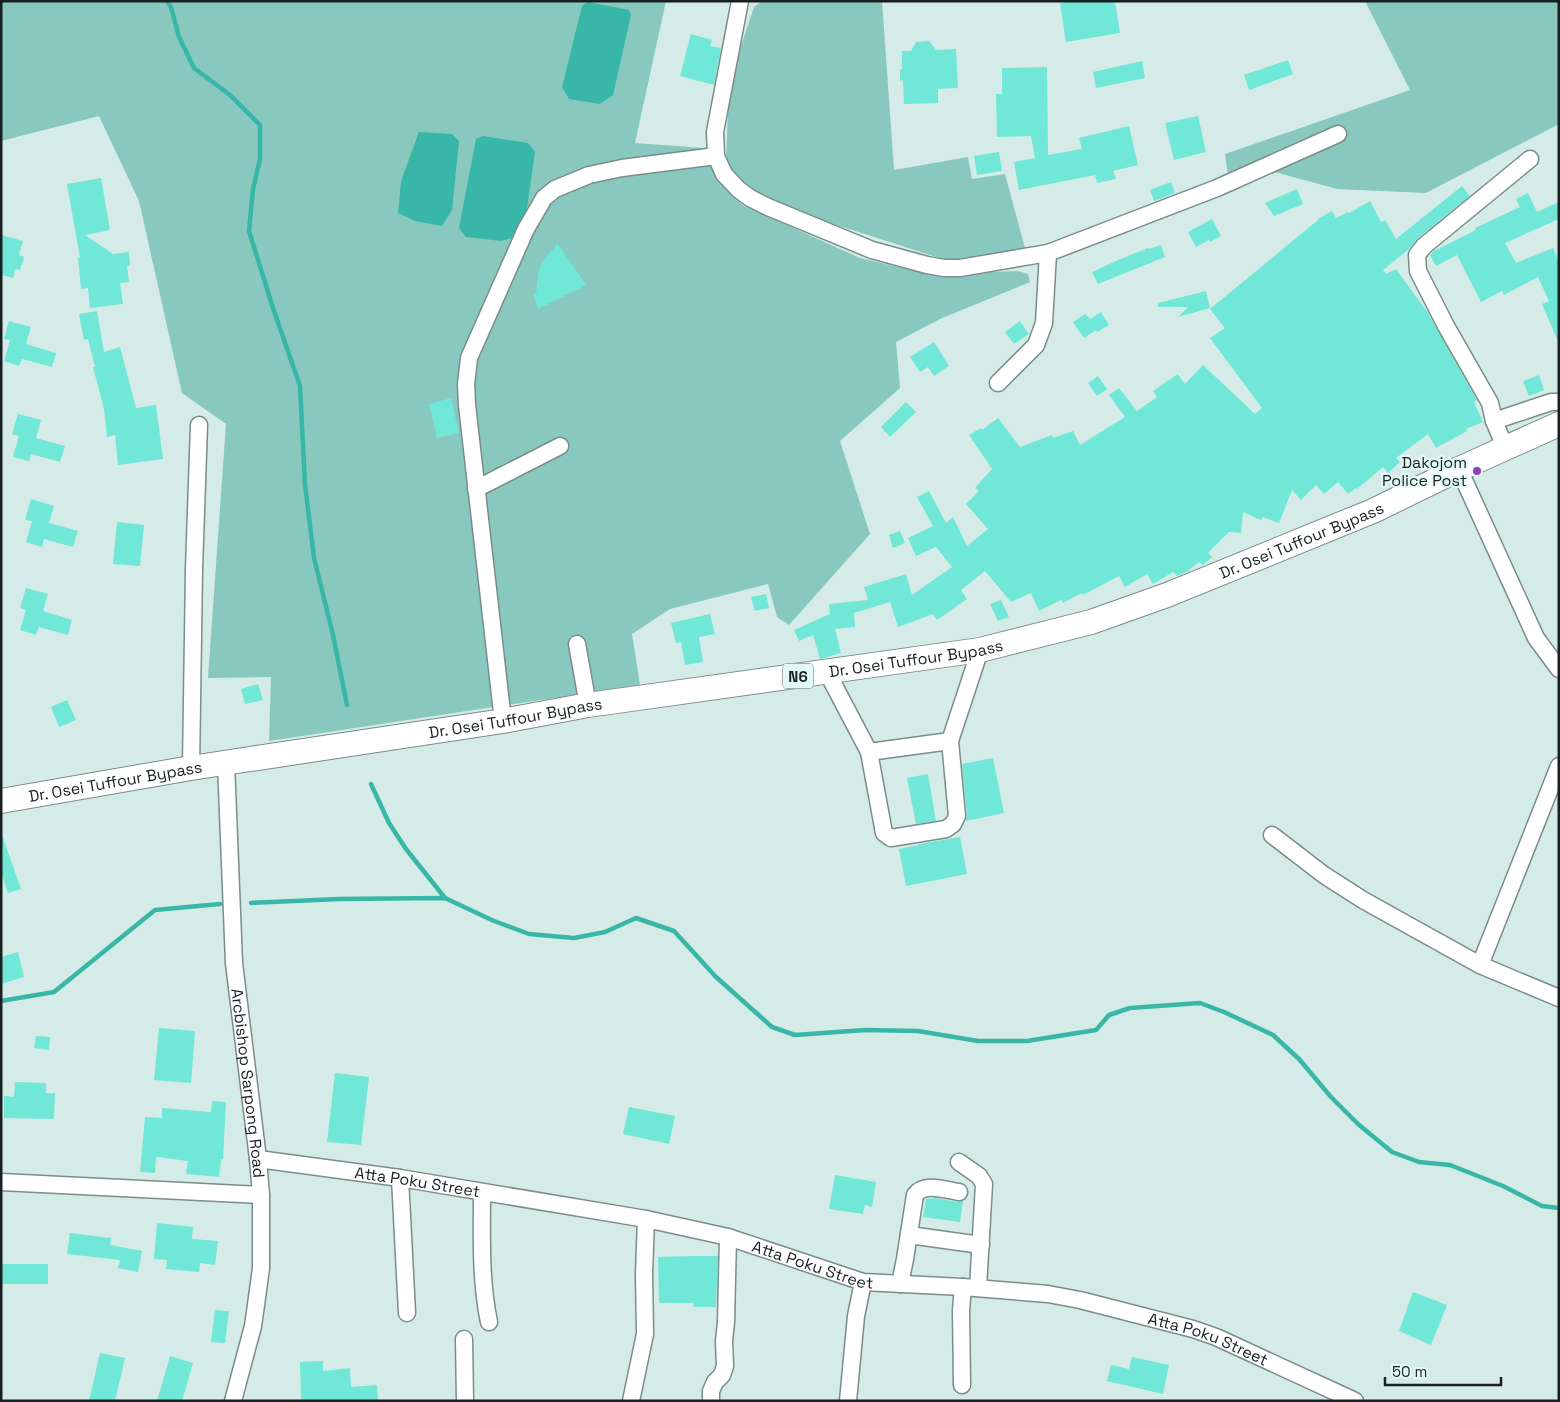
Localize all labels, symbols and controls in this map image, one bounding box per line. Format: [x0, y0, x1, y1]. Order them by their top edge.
place label: Dakojom Police Post [1382, 452, 1467, 491]
marker: Dakojom Police Post [1471, 465, 1483, 477]
street label: Dr. Osei Tuffour Bypass [1216, 497, 1387, 583]
street label: Dr. Osei Tuffour Bypass [827, 634, 1005, 682]
road number: N6 [783, 664, 813, 688]
street label: Dr. Osei Tuffour Bypass [427, 693, 603, 743]
street label: Dr. Osei Tuffour Bypass [27, 756, 204, 807]
street label: Arcbishop Sarpong Road [227, 987, 270, 1179]
street label: Atta Poku Street [353, 1162, 482, 1202]
street label: Atta Poku Street [749, 1235, 874, 1293]
street label: Atta Poku Street [1146, 1307, 1272, 1370]
scale bar [1385, 1354, 1501, 1386]
text: 50 m [1392, 1362, 1427, 1381]

